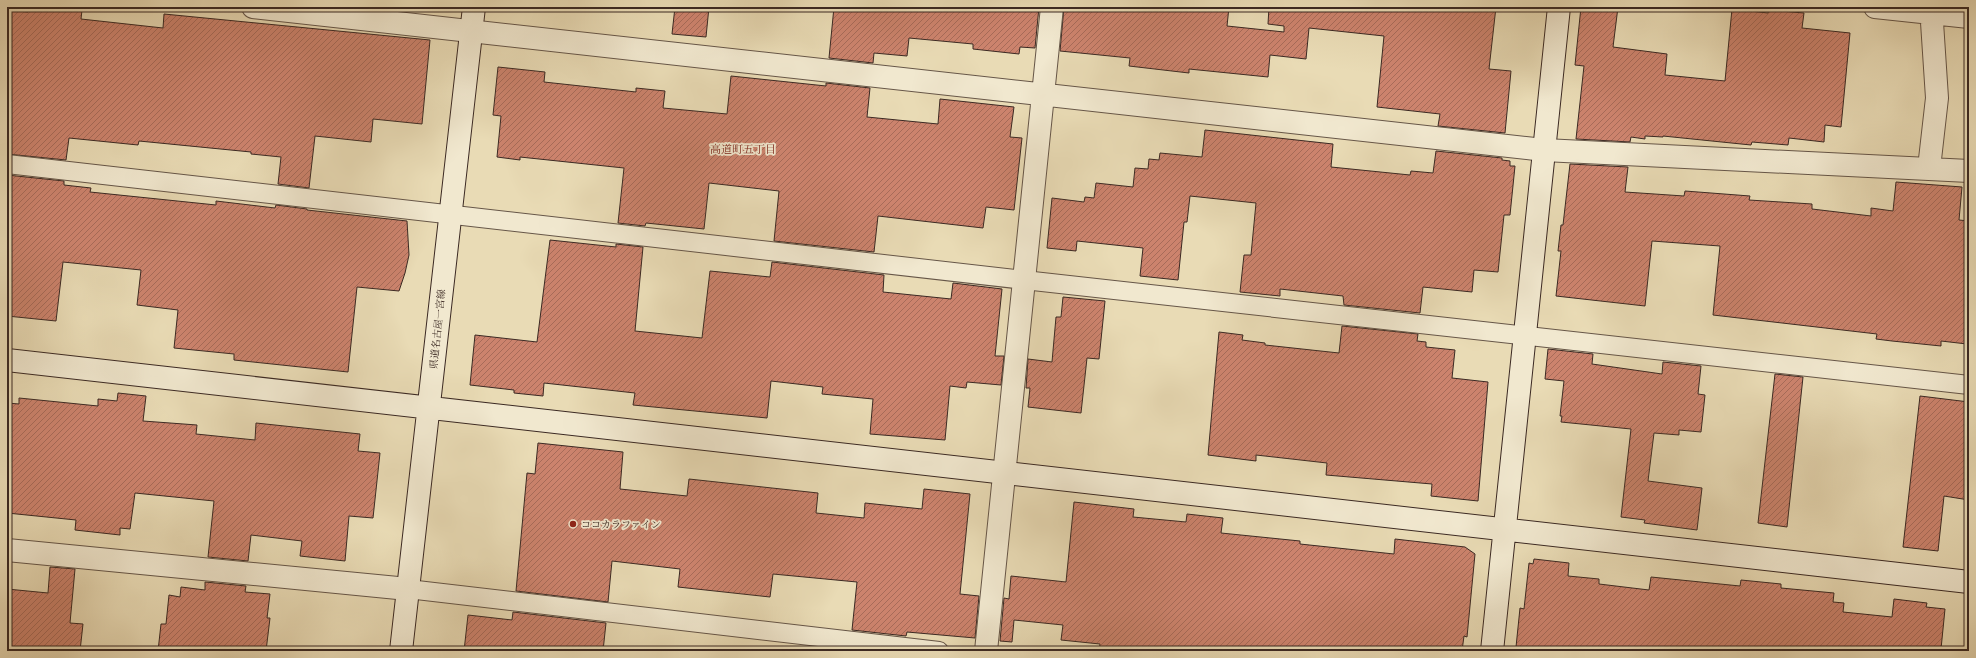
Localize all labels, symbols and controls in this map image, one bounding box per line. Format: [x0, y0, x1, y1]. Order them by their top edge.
district label: 高道町五丁目 [710, 142, 776, 156]
street label: 県道名古屋一宮線 [427, 289, 448, 370]
place label: ココカラファイン [581, 518, 661, 531]
marker: ココカラファイン [568, 519, 578, 529]

